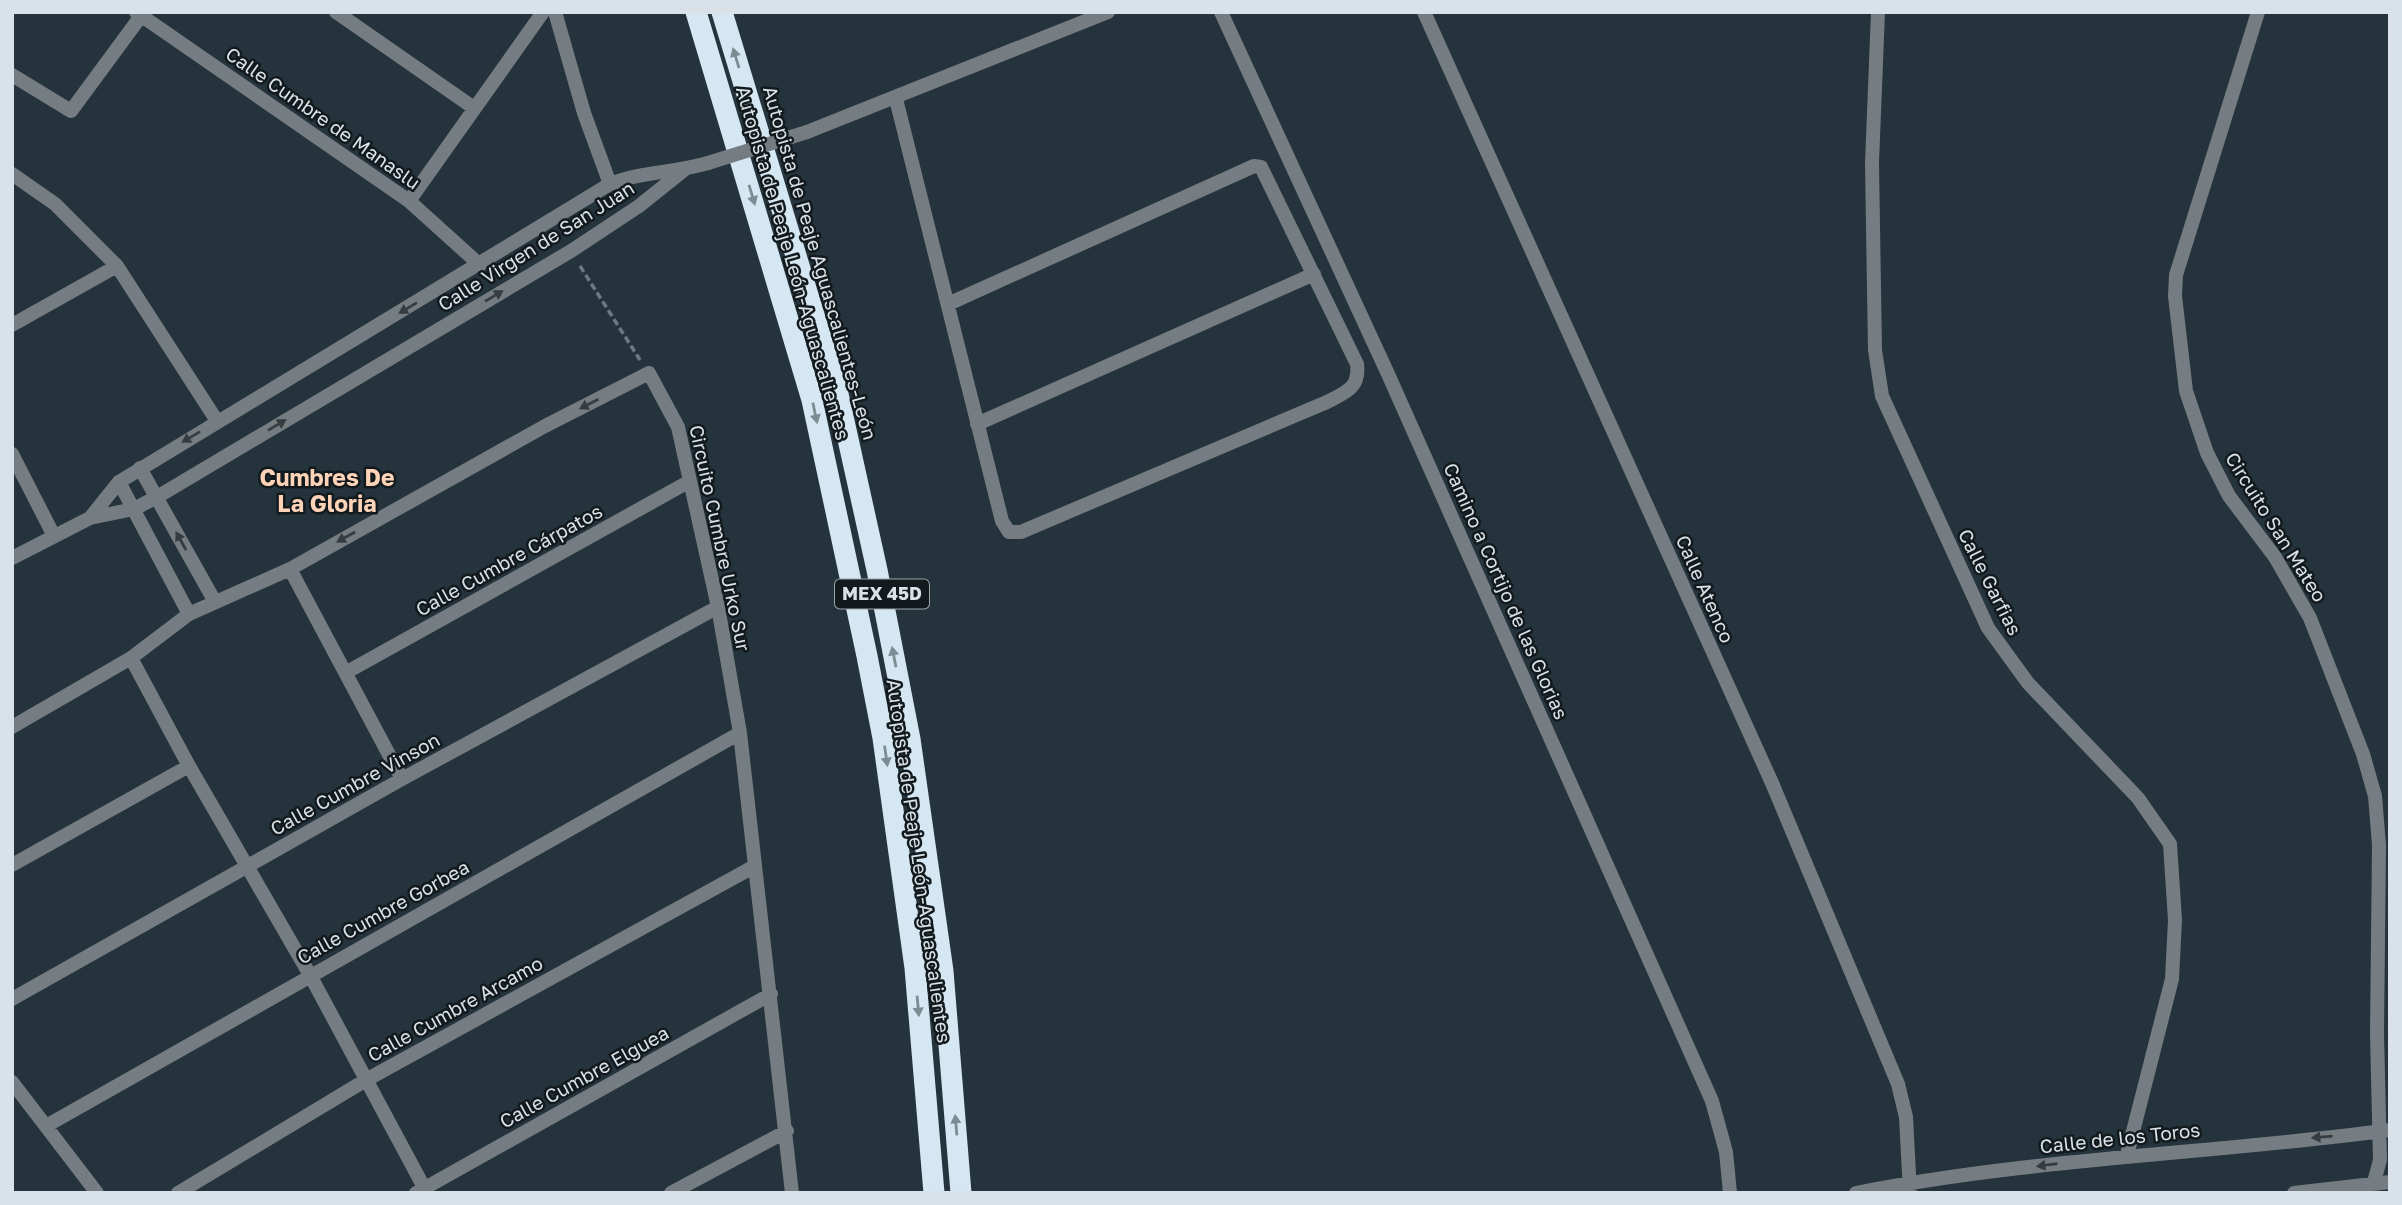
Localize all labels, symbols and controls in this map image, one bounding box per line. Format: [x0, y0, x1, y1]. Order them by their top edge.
street label: Calle Cumbre de Manaslu [222, 42, 425, 194]
one-way arrow [730, 48, 741, 69]
street label: Autopista de Peaje León-Aguascalientes [732, 83, 855, 442]
street label: Autopista de Peaje Aguascalientes-León [759, 83, 882, 442]
street label: Calle Virgen de San Juan [433, 176, 638, 315]
one-way arrow [747, 185, 757, 206]
one-way arrow [484, 290, 503, 303]
one-way arrow [398, 302, 417, 314]
one-way arrow [578, 397, 598, 409]
one-way arrow [809, 402, 820, 424]
one-way arrow [267, 418, 286, 431]
street label: Circuito Cumbre Urko Sur [685, 423, 756, 654]
one-way arrow [181, 430, 201, 443]
street label: Circuito San Mateo [2221, 448, 2332, 606]
street label: Camino a Cortijo de las Glorias [1439, 459, 1574, 722]
district label: Cumbres De La Gloria [259, 463, 395, 517]
street label: Calle Cumbre Cárpatos [411, 499, 606, 620]
street label: Calle Garfias [1954, 525, 2027, 639]
one-way arrow [175, 531, 187, 550]
one-way arrow [337, 531, 356, 543]
street label: Calle Atenco [1671, 531, 1739, 646]
road number: MEX 45D [835, 580, 929, 608]
one-way arrow [888, 646, 899, 668]
street label: Autopista de Peaje León-Aguascalientes [883, 678, 956, 1044]
street label: Calle Cumbre Vinson [266, 727, 443, 840]
one-way arrow [880, 745, 891, 767]
street label: Calle Cumbre Gorbea [293, 855, 473, 968]
street label: Calle Cumbre Arcamo [363, 951, 546, 1066]
one-way arrow [913, 995, 924, 1017]
street label: Calle Cumbre Elguea [495, 1021, 672, 1133]
one-way arrow [950, 1114, 961, 1136]
street label: Calle de los Toros [2039, 1118, 2201, 1157]
one-way arrow [2311, 1132, 2333, 1143]
one-way arrow [2036, 1160, 2058, 1171]

